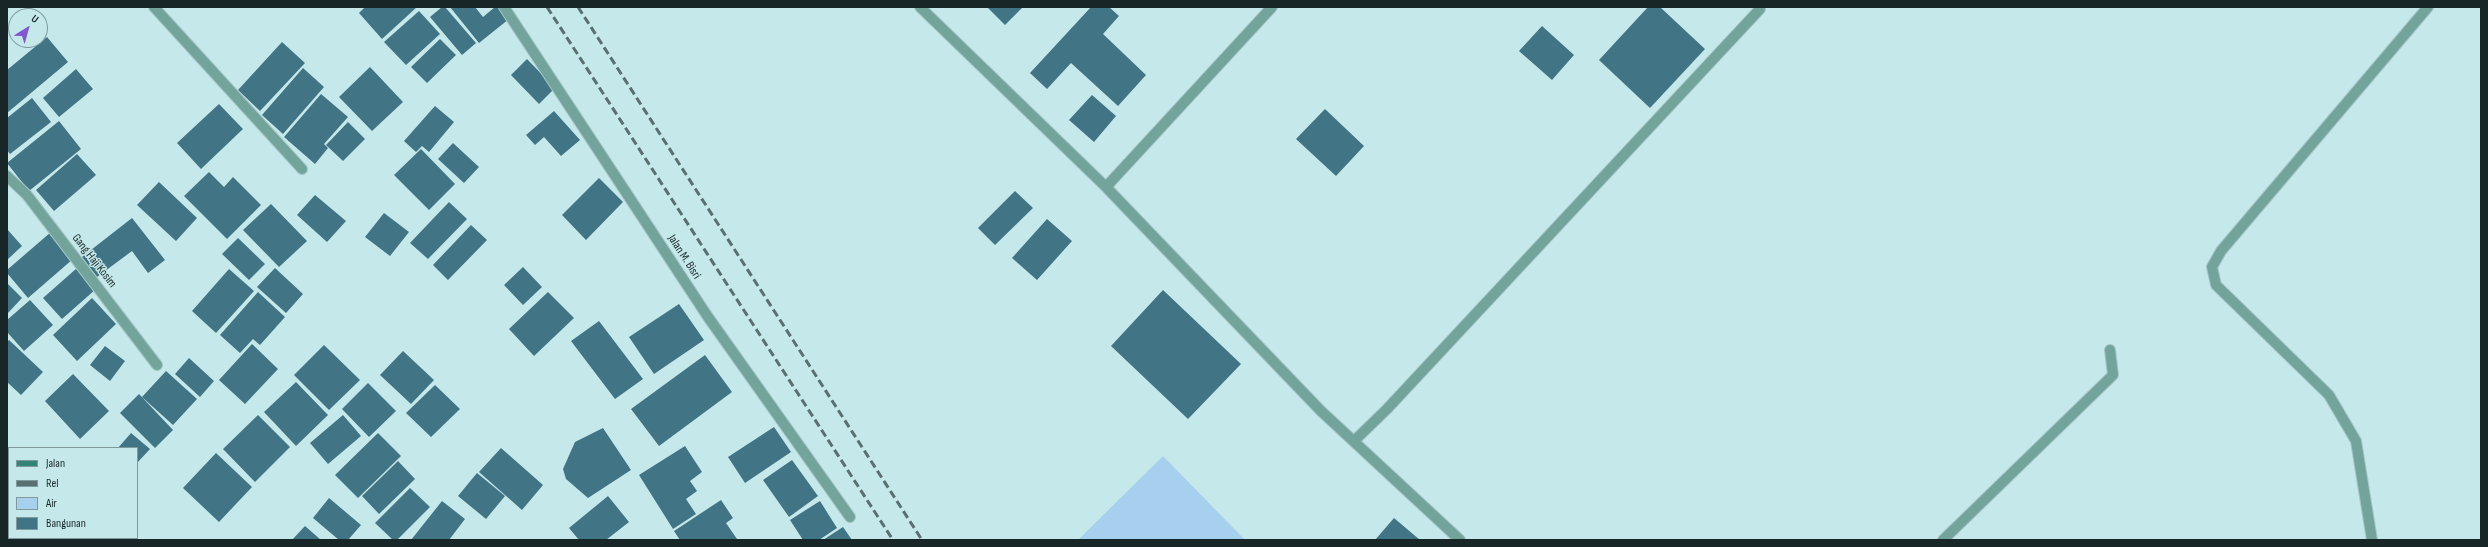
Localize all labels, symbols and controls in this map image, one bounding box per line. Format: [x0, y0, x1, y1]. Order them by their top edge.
north arrow [8, 8, 48, 48]
text: U [29, 12, 41, 26]
street label: Gang Haji Kosim [69, 231, 119, 291]
street label: Jalan M. Bisri [664, 232, 704, 282]
legend [8, 447, 138, 539]
text: Jalan [46, 456, 65, 471]
text: Rel [46, 476, 58, 491]
text: Air [46, 496, 57, 511]
text: Bangunan [46, 516, 86, 531]

